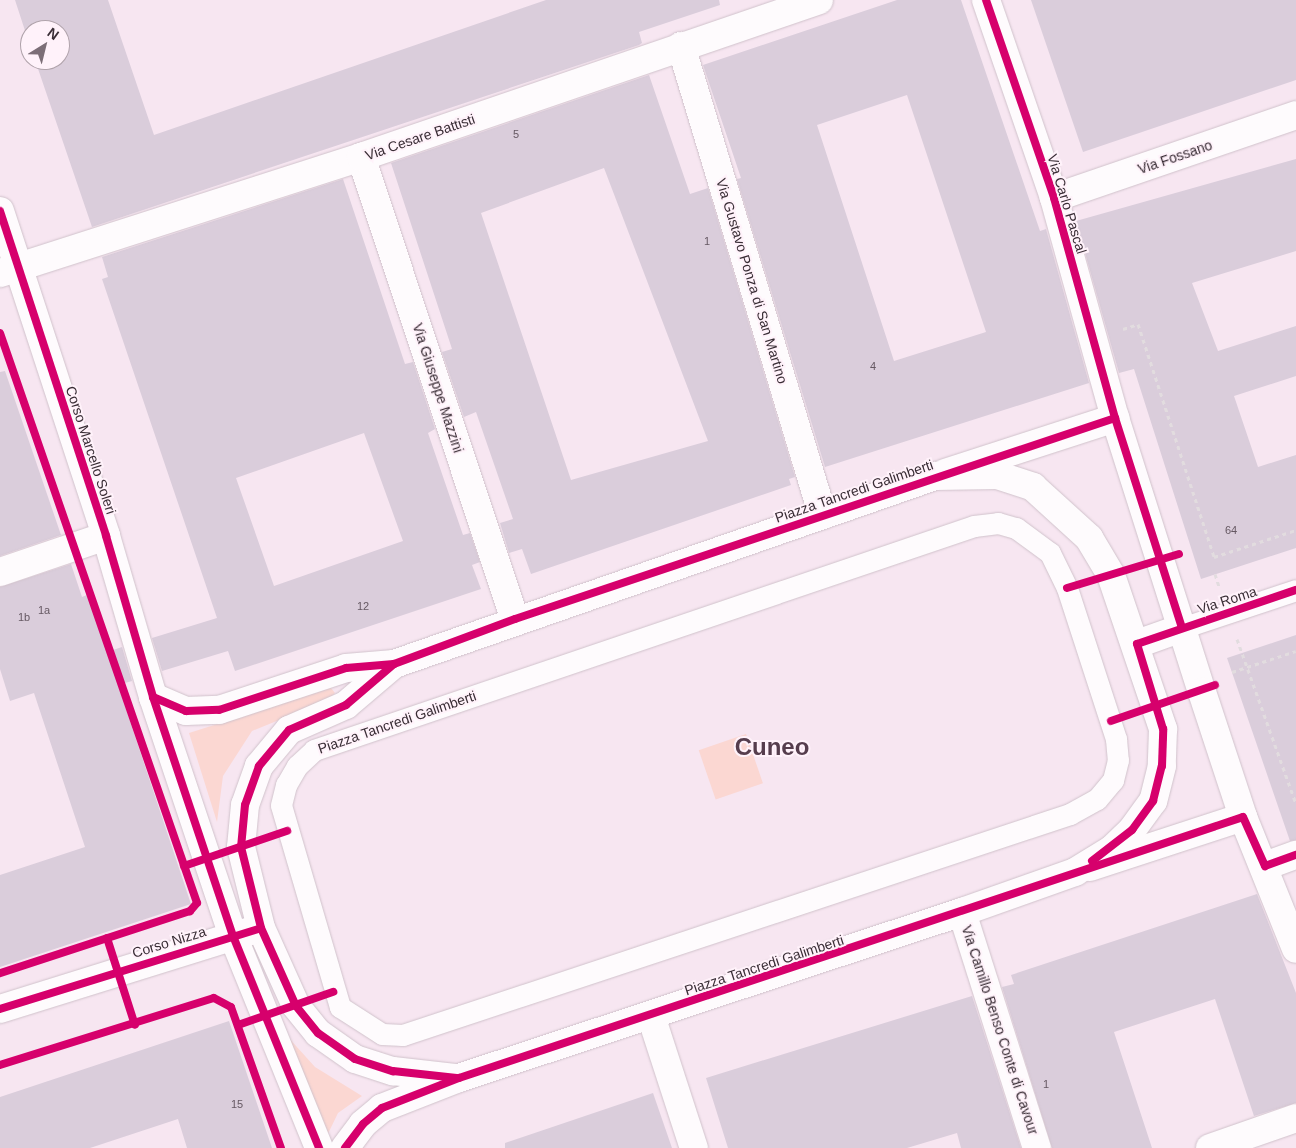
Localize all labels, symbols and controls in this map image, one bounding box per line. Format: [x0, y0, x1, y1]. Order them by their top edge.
north arrow [20, 20, 70, 70]
text: N [44, 24, 62, 43]
street label: Via Cesare Battisti [363, 110, 477, 164]
house number: 5 [513, 127, 519, 141]
street label: Via Fossano [1136, 136, 1214, 178]
street label: Via Carlo Pascal [1044, 152, 1090, 256]
street label: Via Gustavo Ponza di San Martino [713, 176, 791, 386]
house number: 1 [704, 234, 710, 248]
street label: Via Giuseppe Mazzini [409, 321, 467, 455]
house number: 4 [870, 359, 876, 373]
street label: Corso Marcello Soleri [62, 384, 120, 516]
street label: Piazza Tancredi Galimberti [773, 456, 935, 526]
house number: 64 [1225, 523, 1237, 537]
street label: Via Roma [1195, 583, 1259, 617]
house number: 12 [357, 599, 369, 613]
house number: 1a [38, 603, 50, 617]
house number: 1b [18, 610, 30, 624]
street label: Piazza Tancredi Galimberti [316, 687, 478, 757]
district label: Cuneo [735, 733, 809, 761]
street label: Corso Nizza [130, 923, 208, 961]
street label: Via Camillo Benso Conte di Cavour [958, 923, 1042, 1137]
street label: Piazza Tancredi Galimberti [682, 931, 846, 999]
house number: 1 [1043, 1077, 1049, 1091]
house number: 15 [231, 1097, 243, 1111]

